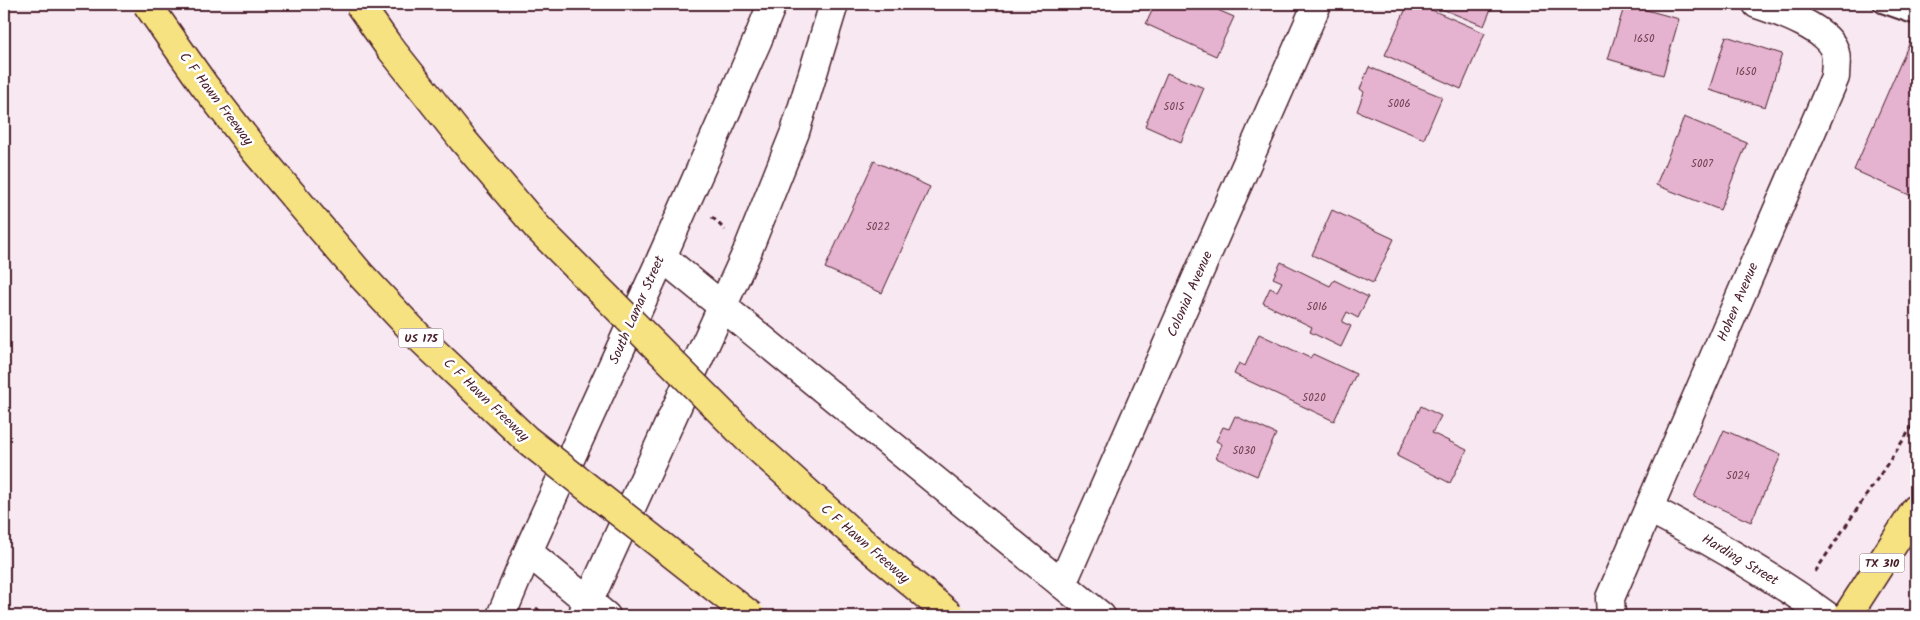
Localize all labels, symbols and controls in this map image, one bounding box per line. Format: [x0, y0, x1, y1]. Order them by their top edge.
house number: 1650 [1634, 30, 1655, 48]
street label: C F Hawn Freeway [173, 47, 259, 151]
house number: 1650 [1736, 63, 1757, 81]
house number: 5006 [1387, 95, 1411, 113]
house number: 5015 [1164, 98, 1185, 116]
house number: 5007 [1691, 155, 1714, 173]
house number: 5022 [866, 218, 890, 236]
street label: Colonial Avenue [1161, 247, 1219, 341]
street label: South Lamar Street [603, 252, 671, 368]
street label: Hohen Avenue [1711, 258, 1765, 345]
house number: 5016 [1307, 298, 1327, 316]
road number: US 175 [398, 328, 444, 348]
street label: C F Hawn Freeway [438, 353, 534, 447]
house number: 5020 [1302, 389, 1326, 407]
house number: 5030 [1232, 442, 1256, 460]
house number: 5024 [1726, 467, 1750, 485]
street label: C F Hawn Freeway [815, 499, 915, 589]
street label: Harding Street [1697, 528, 1783, 592]
road number: TX 310 [1860, 554, 1904, 572]

